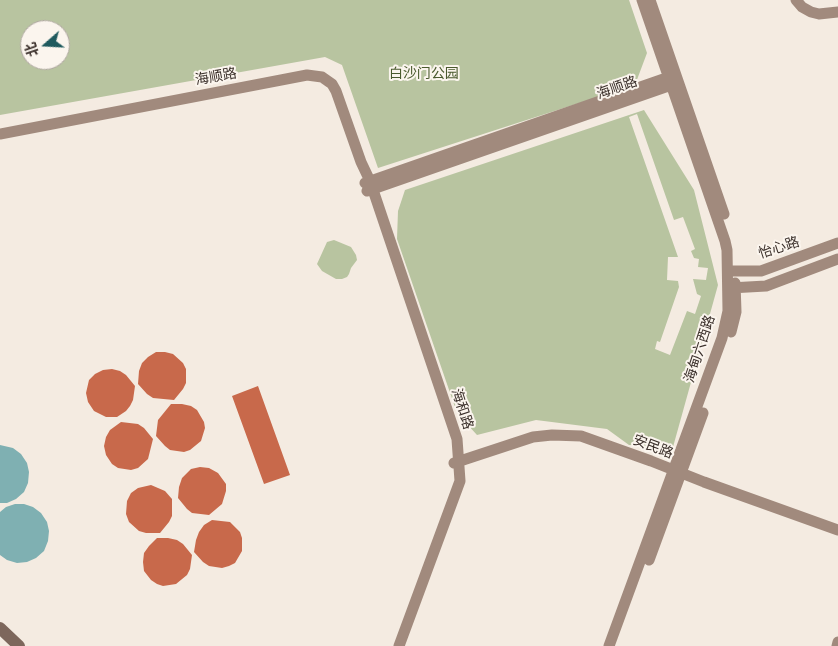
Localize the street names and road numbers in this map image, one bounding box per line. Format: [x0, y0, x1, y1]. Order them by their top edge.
street label: 海顺路 [194, 65, 238, 89]
street label: 海顺路 [594, 73, 640, 103]
street label: 怡心路 [756, 234, 802, 262]
street label: 海甸六西路 [681, 313, 719, 385]
street label: 海和路 [448, 386, 476, 432]
street label: 安民路 [630, 432, 676, 462]

